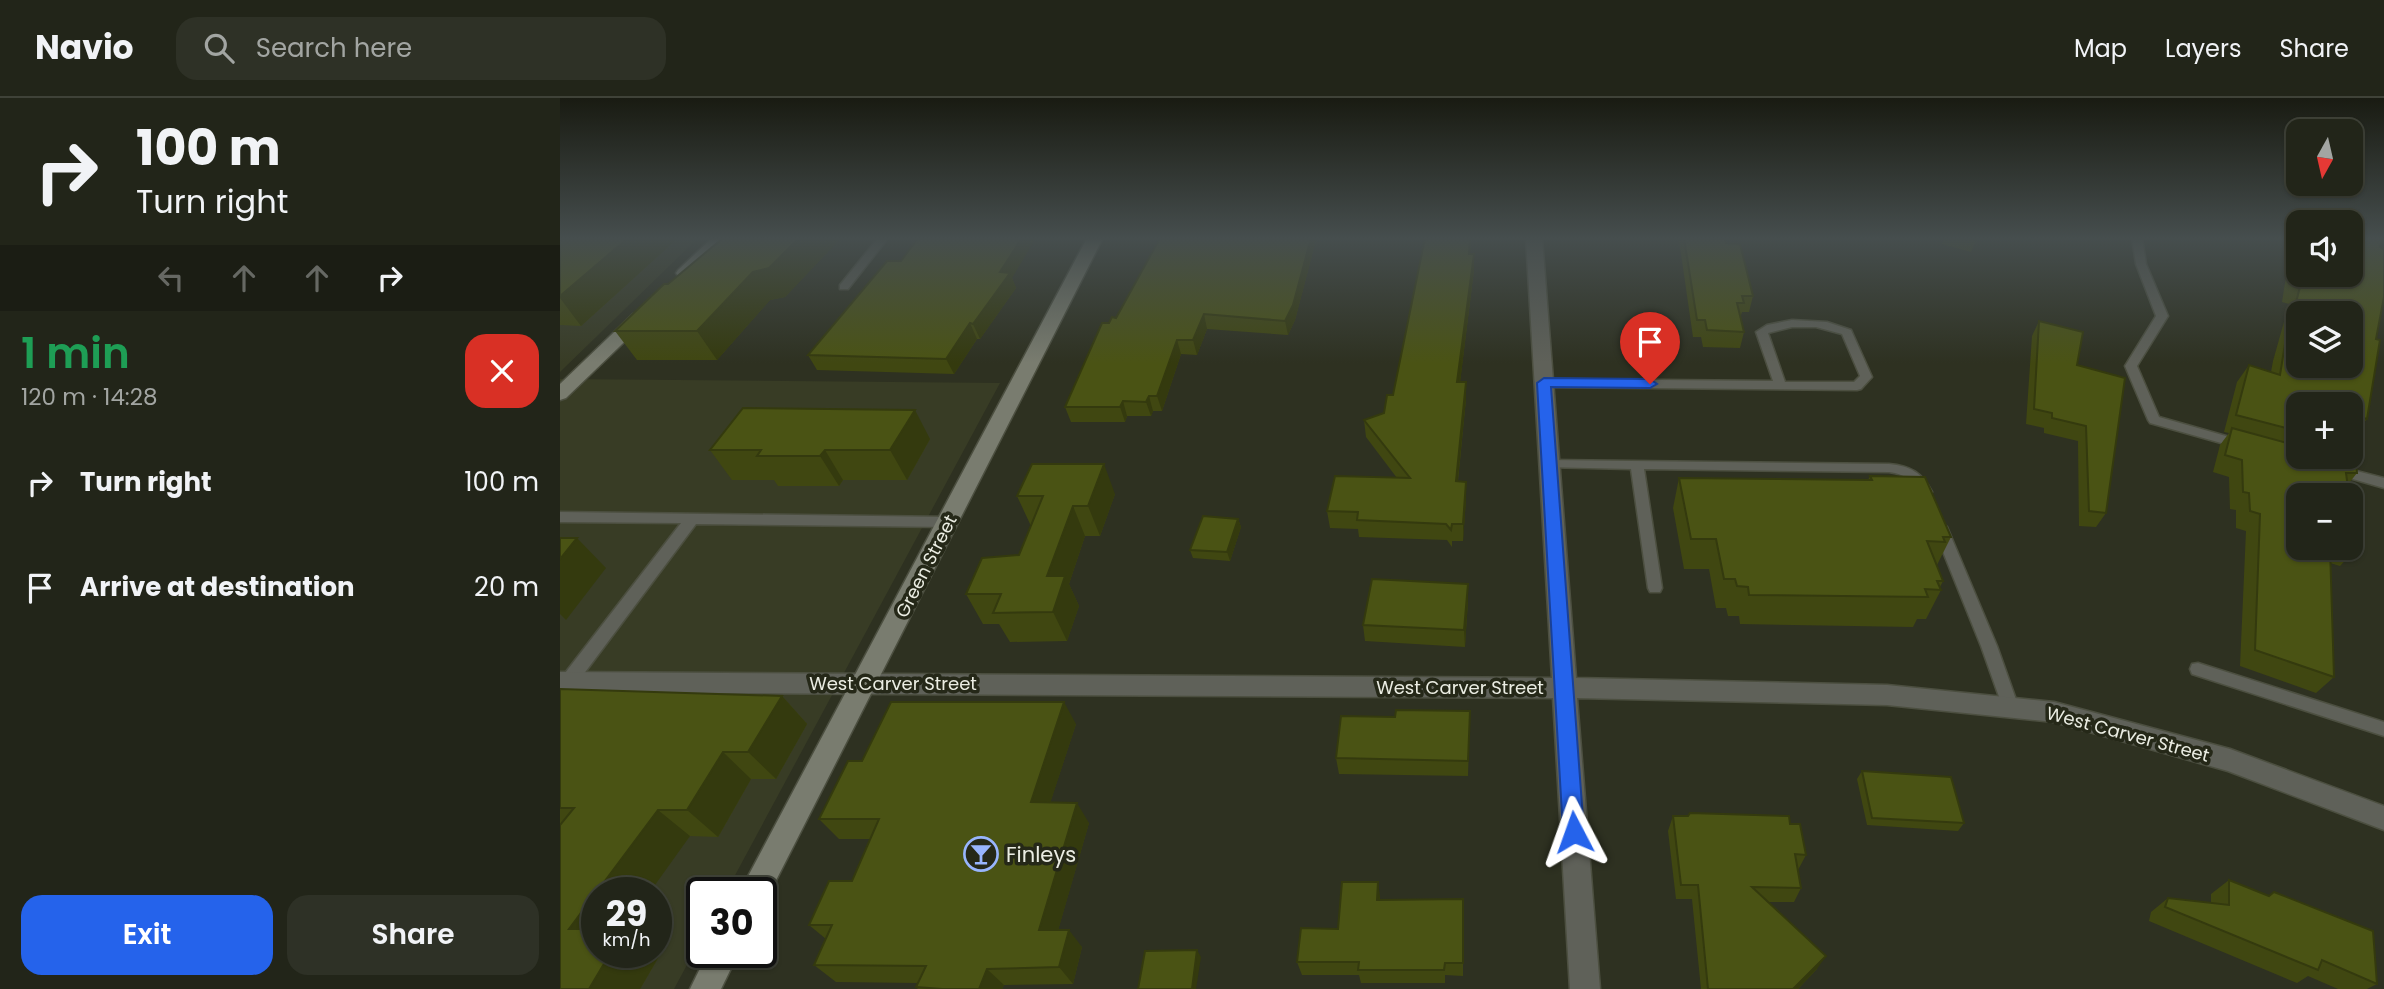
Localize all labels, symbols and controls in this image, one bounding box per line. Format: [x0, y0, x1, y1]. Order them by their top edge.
search box [176, 17, 666, 80]
text: Navio [35, 24, 134, 71]
icon: search [200, 29, 238, 67]
text: Search here [256, 30, 412, 66]
text: Map [2074, 32, 2127, 65]
text: Layers [2165, 32, 2241, 65]
text: Share [2279, 32, 2349, 65]
text: 100 m [136, 114, 281, 182]
north arrow [2286, 119, 2362, 196]
map controls [2286, 119, 2363, 560]
icon: right [21, 126, 112, 217]
text: Turn right [136, 179, 288, 224]
button: sound [2286, 210, 2363, 287]
icon: left [152, 259, 190, 297]
icon: ahead [225, 259, 263, 297]
icon: ahead [298, 259, 336, 297]
icon: right [371, 259, 409, 297]
button: layers [2286, 301, 2363, 378]
pin [1620, 312, 1680, 384]
icon: arrive [1631, 323, 1669, 361]
text: 1 min [21, 324, 130, 383]
button: close [465, 334, 539, 408]
text: 120 m · 14:28 [21, 381, 157, 413]
button: + [2286, 392, 2363, 469]
icon: right [21, 464, 59, 502]
text: Turn right [80, 464, 212, 500]
text: 100 m [464, 464, 539, 500]
button: − [2286, 483, 2363, 560]
street label: Green Street [889, 510, 963, 622]
icon: arrive [21, 569, 59, 607]
text: Arrive at destination [80, 569, 355, 605]
text: 20 m [474, 569, 539, 605]
street label: West Carver Street [809, 671, 977, 696]
street label: West Carver Street [1376, 675, 1544, 700]
street label: West Carver Street [2044, 700, 2212, 768]
position arrow [1537, 795, 1611, 869]
bar icon: Finleys [962, 835, 1000, 873]
place label: Finleys [1006, 840, 1076, 869]
speed limit sign: 30 [686, 877, 777, 968]
text: 29 [606, 889, 647, 938]
button: Exit [21, 895, 273, 975]
button: Share [287, 895, 539, 975]
text: km/h [603, 927, 650, 952]

